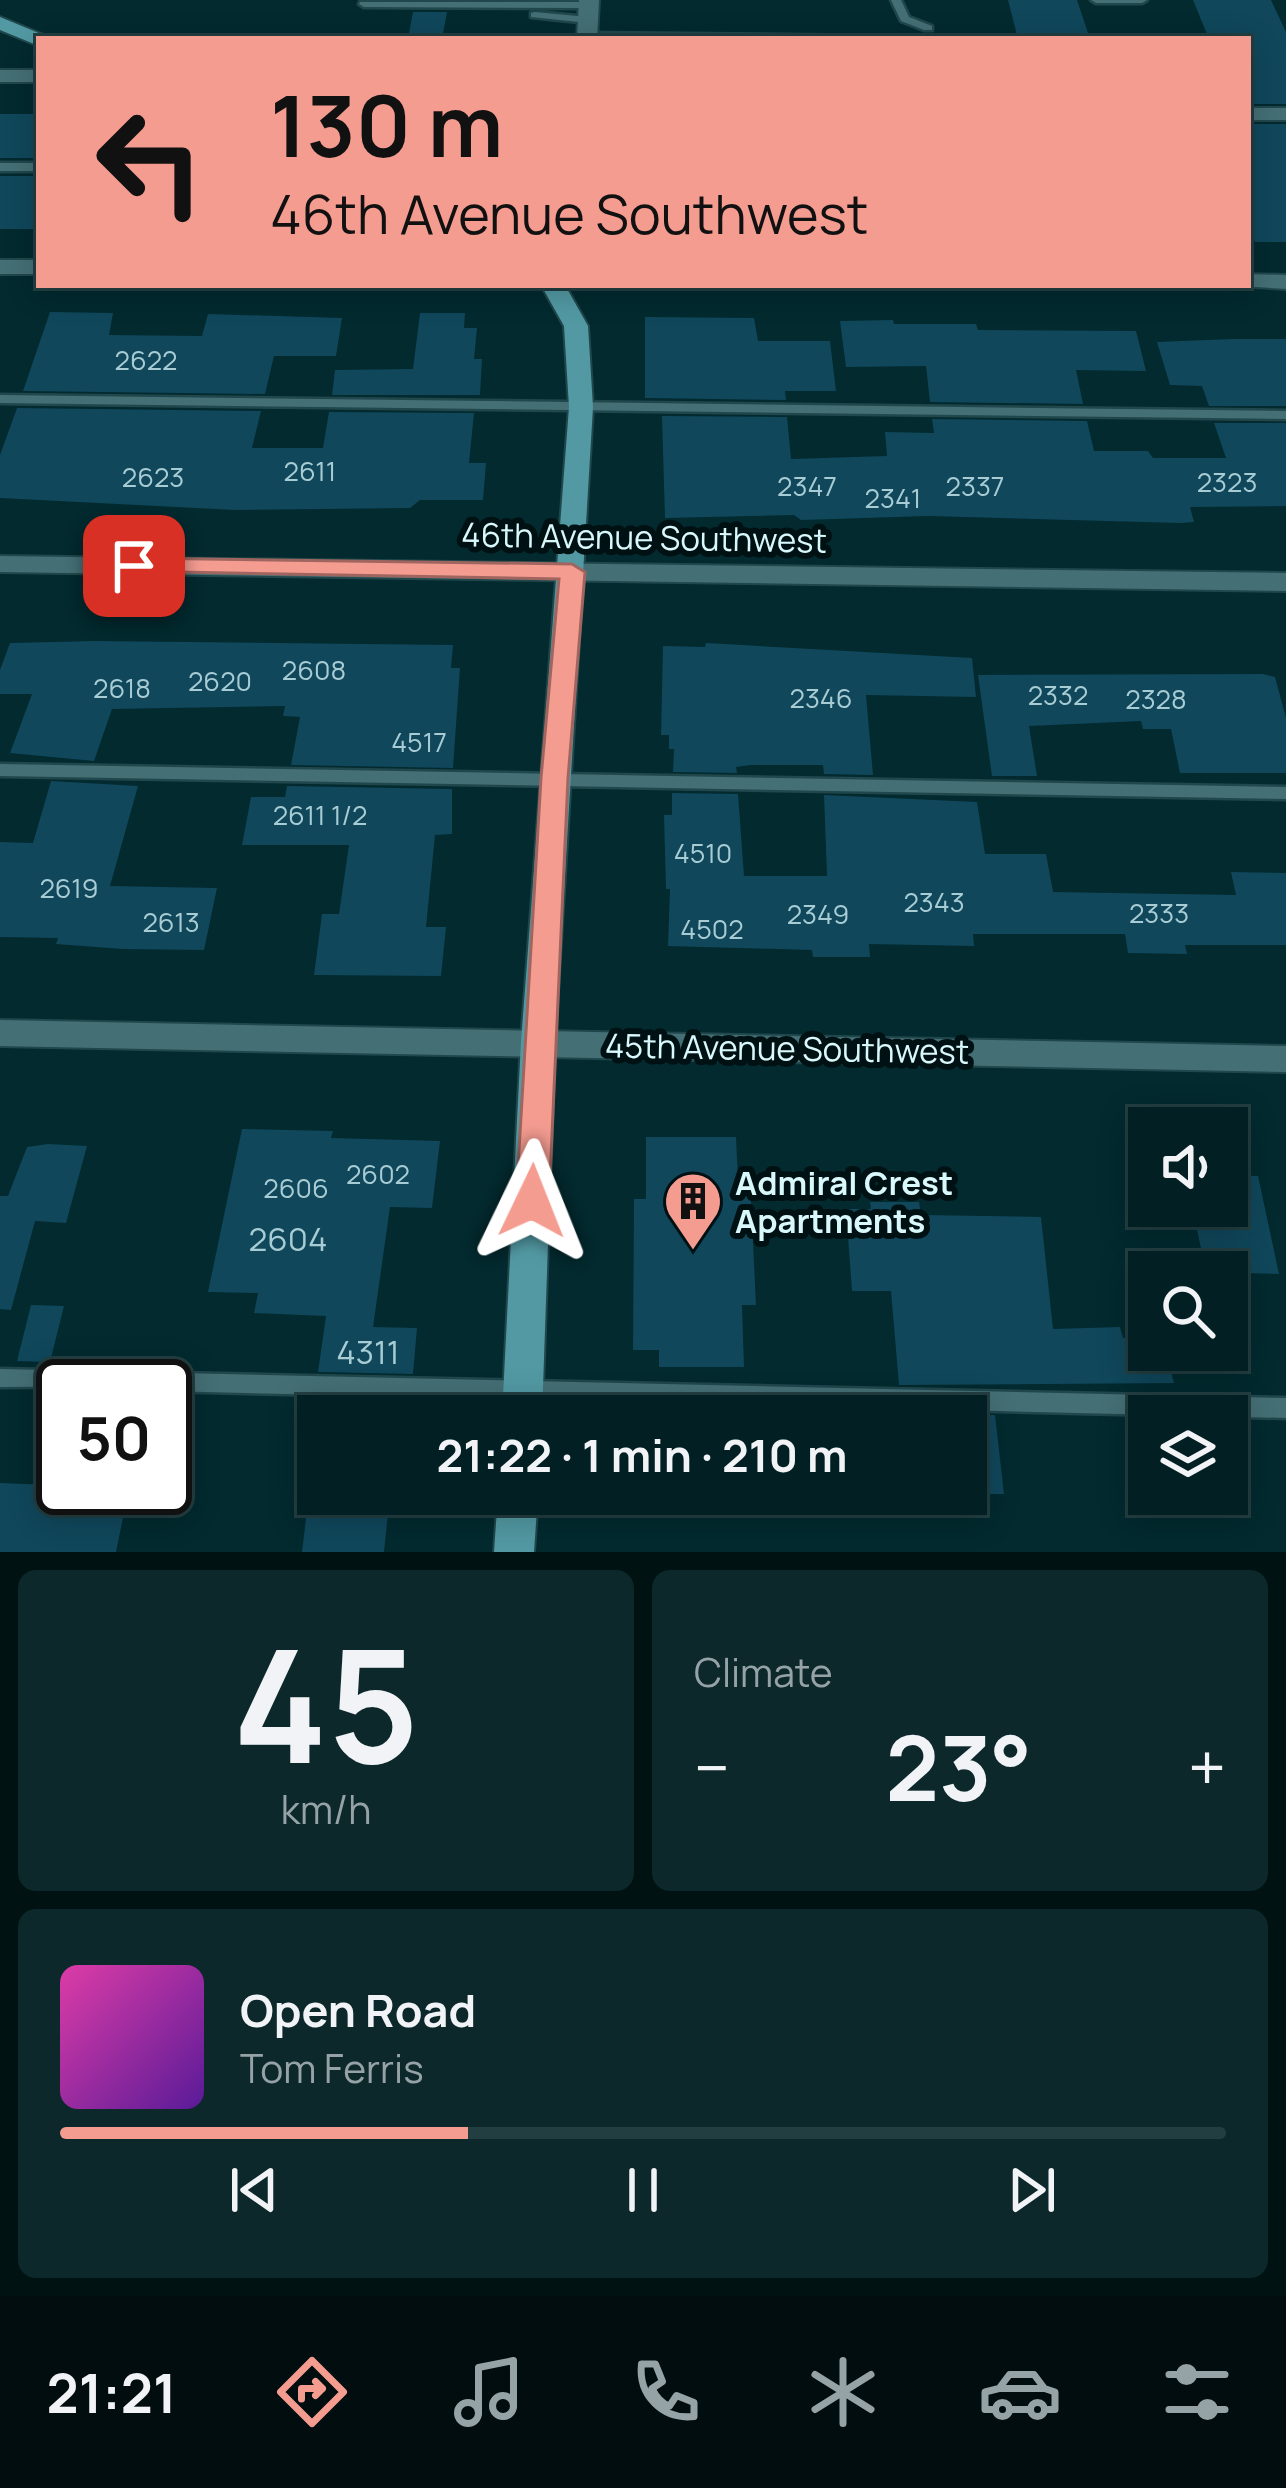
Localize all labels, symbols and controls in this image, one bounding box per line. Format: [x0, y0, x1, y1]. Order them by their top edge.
text: 130 m [270, 67, 503, 182]
icon: left [72, 84, 228, 240]
text: 46th Avenue Southwest [270, 176, 868, 250]
house number: 2622 [115, 341, 177, 378]
house number: 2611 [284, 452, 336, 489]
house number: 2623 [122, 458, 184, 495]
house number: 2323 [1197, 463, 1257, 500]
house number: 2347 [777, 467, 837, 504]
house number: 2337 [946, 467, 1004, 504]
house number: 2341 [865, 479, 921, 516]
street label: 46th Avenue Southwest [461, 511, 827, 563]
pin [83, 515, 185, 617]
icon: arrive [101, 533, 167, 599]
house number: 2608 [282, 651, 346, 688]
house number: 2620 [188, 662, 252, 699]
house number: 2618 [93, 669, 151, 706]
house number: 2332 [1028, 676, 1088, 713]
house number: 2346 [790, 679, 853, 716]
house number: 2328 [1125, 680, 1187, 717]
house number: 4517 [391, 723, 447, 760]
house number: 2611 1/2 [273, 796, 367, 833]
house number: 4510 [674, 834, 732, 871]
house number: 2619 [39, 869, 99, 906]
house number: 2343 [903, 883, 965, 920]
house number: 2333 [1129, 894, 1189, 931]
house number: 2349 [787, 895, 849, 932]
house number: 2613 [142, 903, 200, 940]
house number: 4502 [680, 910, 744, 947]
street label: 45th Avenue Southwest [604, 1022, 970, 1074]
map controls [1128, 1107, 1248, 1515]
button: sound [1128, 1107, 1248, 1227]
position arrow [469, 1138, 595, 1264]
house number: 2602 [346, 1155, 410, 1192]
place label: Admiral Crest Apartments [735, 1160, 953, 1243]
house number: 2606 [263, 1169, 329, 1206]
building icon: Admiral Crest Apartments [662, 1170, 724, 1252]
house number: 2604 [249, 1216, 327, 1261]
button: search [1128, 1251, 1248, 1371]
house number: 4311 [336, 1329, 400, 1374]
speed limit sign: 50 [36, 1359, 192, 1515]
button: layers [1128, 1395, 1248, 1515]
text: 21:22 · 1 min · 210 m [436, 1424, 848, 1486]
text: 45 [233, 1597, 419, 1810]
text: Climate [694, 1645, 833, 1699]
text: 23° [886, 1705, 1032, 1828]
text: − [694, 1722, 730, 1812]
text: + [1188, 1722, 1226, 1812]
text: km/h [281, 1782, 371, 1836]
text: Open Road [240, 1979, 476, 2041]
text: Tom Ferris [240, 2041, 424, 2095]
icon: previous [221, 2157, 287, 2223]
icon: pause [610, 2157, 676, 2223]
icon: next [999, 2157, 1065, 2223]
icon: directions [270, 2350, 354, 2434]
icon: music [447, 2350, 531, 2434]
icon: phone [624, 2350, 708, 2434]
icon: climate [801, 2350, 885, 2434]
icon: car [978, 2350, 1062, 2434]
icon: filters [1155, 2350, 1239, 2434]
text: 21:21 [47, 2355, 177, 2429]

